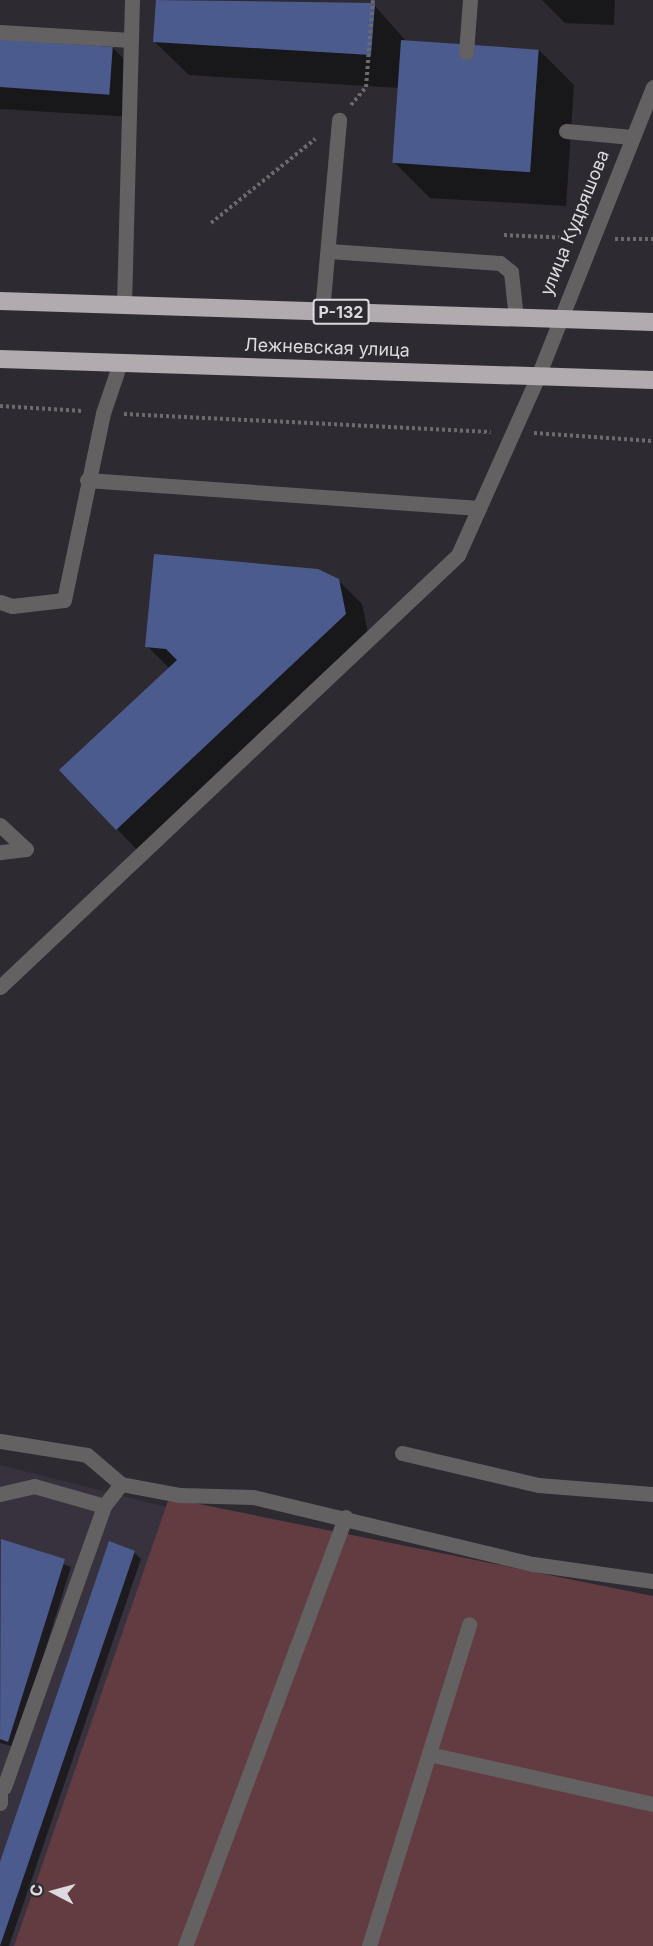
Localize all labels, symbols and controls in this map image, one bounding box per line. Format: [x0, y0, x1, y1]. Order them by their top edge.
street label: улица Кудряшова [536, 147, 614, 299]
road number: Р-132 [312, 299, 370, 325]
street label: Лежневская улица [244, 334, 410, 362]
north arrow [24, 1862, 84, 1922]
text: С [26, 1883, 47, 1897]

